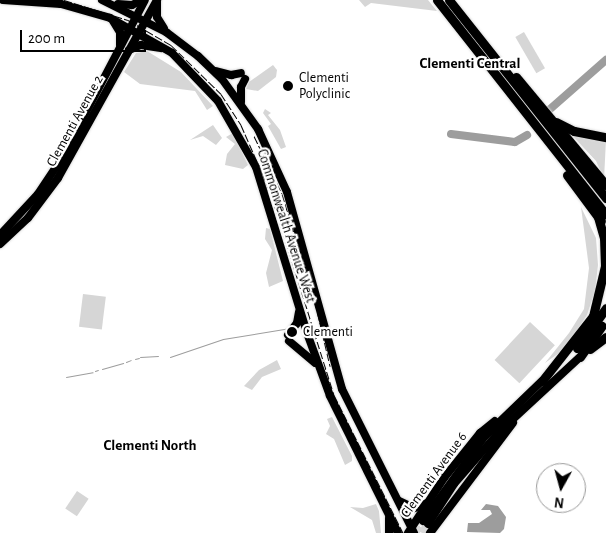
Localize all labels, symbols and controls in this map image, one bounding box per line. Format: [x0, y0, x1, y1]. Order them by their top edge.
scale bar [22, 20, 149, 52]
text: 200 m [28, 31, 65, 46]
district label: Clementi Central [419, 55, 521, 73]
place label: Clementi Polyclinic [299, 70, 350, 102]
street label: Clementi Avenue 2 [43, 72, 107, 170]
marker: Clementi Polyclinic [281, 79, 295, 93]
street label: Commonwealth Avenue West [253, 147, 319, 305]
place label: Clementi [303, 324, 353, 340]
marker: Clementi [285, 325, 299, 339]
street label: Clementi Avenue 6 [397, 429, 471, 521]
district label: Clementi North [104, 437, 196, 455]
north arrow [536, 463, 586, 513]
text: N [554, 494, 565, 509]

